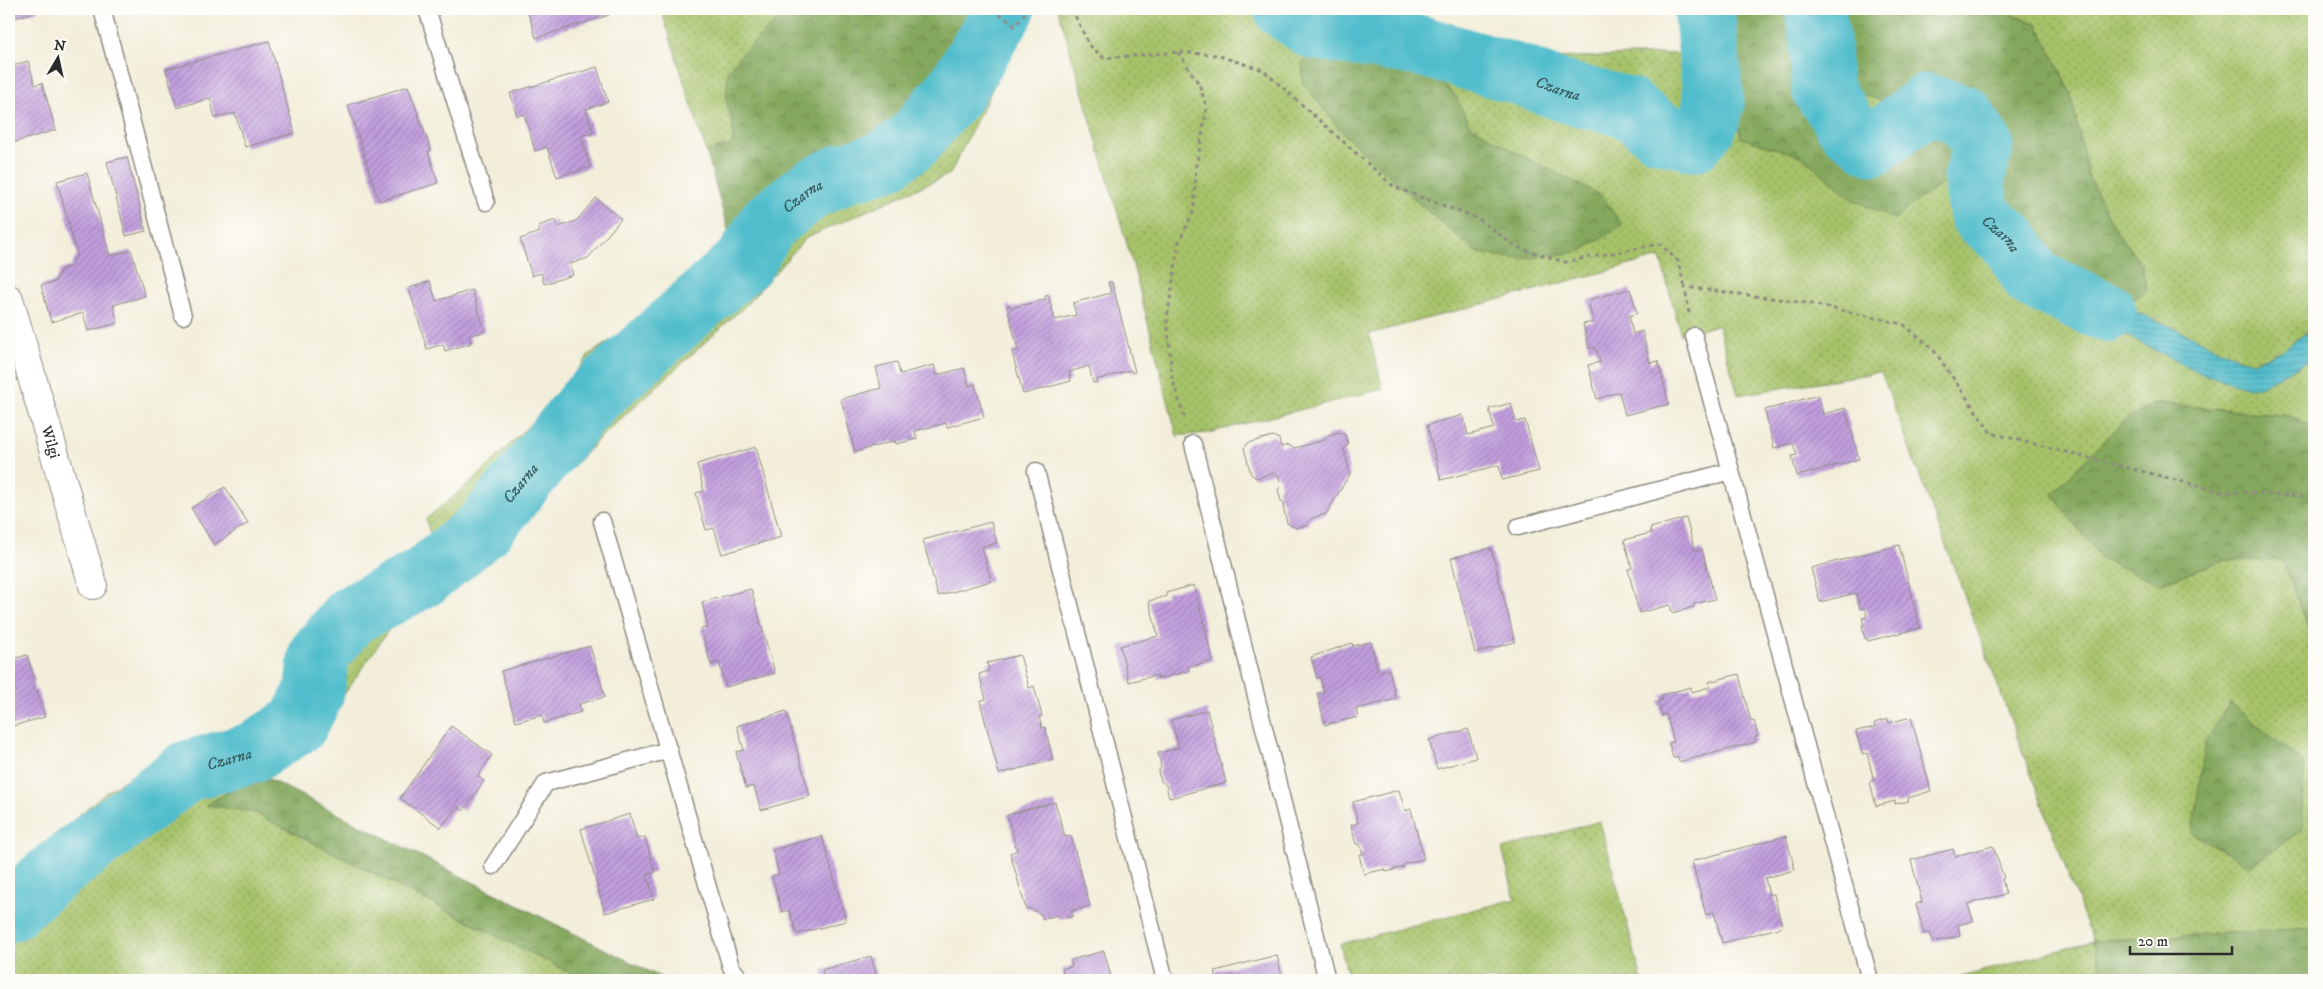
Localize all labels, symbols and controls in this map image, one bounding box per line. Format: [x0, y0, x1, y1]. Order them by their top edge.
north arrow [32, 32, 82, 82]
text: N [53, 36, 67, 56]
water label: Czarna [1533, 72, 1582, 106]
water label: Czarna [778, 175, 826, 218]
water label: Czarna [1977, 211, 2025, 256]
street label: Wilgi [37, 422, 65, 461]
water label: Czarna [498, 459, 543, 508]
water label: Czarna [204, 743, 254, 775]
scale bar [2130, 924, 2233, 956]
text: 20 m [2138, 932, 2168, 951]

